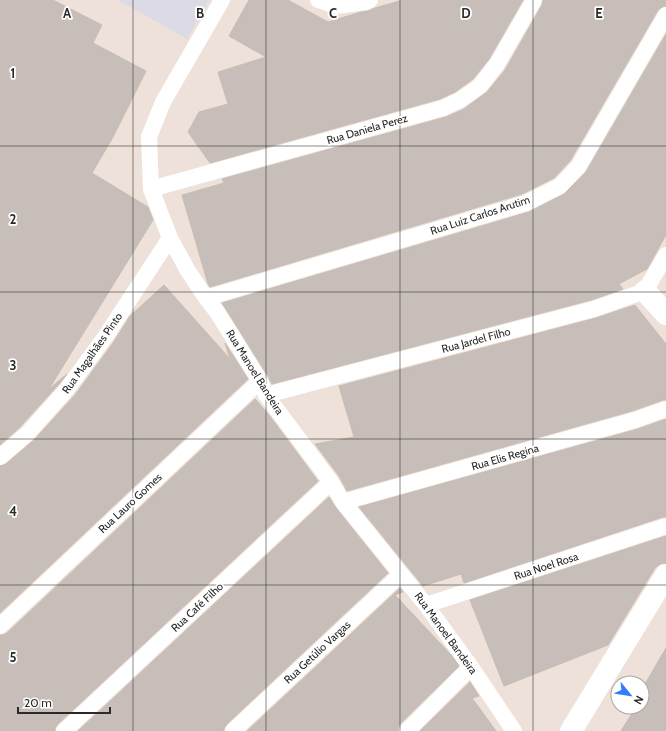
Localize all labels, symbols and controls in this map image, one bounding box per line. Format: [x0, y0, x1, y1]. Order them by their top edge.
text: A [63, 5, 72, 21]
text: B [196, 5, 204, 21]
text: C [329, 5, 337, 21]
text: D [461, 5, 471, 21]
text: E [595, 5, 603, 21]
text: 1 [11, 65, 15, 81]
street label: Rua Daniela Perez [325, 111, 409, 147]
street label: Rua Luiz Carlos Arutim [428, 192, 532, 238]
text: 2 [10, 211, 17, 227]
street label: Rua Magalhães Pinto [59, 310, 125, 396]
street label: Rua Jardel Filho [440, 324, 512, 356]
street label: Rua Manoel Bandeira [223, 327, 287, 418]
text: 3 [9, 357, 17, 373]
street label: Rua Elis Regina [470, 440, 541, 473]
street label: Rua Lauro Gomes [95, 470, 165, 536]
text: 4 [9, 503, 17, 519]
street label: Rua Noel Rosa [512, 549, 581, 583]
street label: Rua Café Filho [168, 579, 226, 635]
street label: Rua Manoel Bandeira [412, 589, 481, 677]
street label: Rua Getúlio Vargas [281, 617, 354, 687]
text: 5 [10, 649, 17, 665]
north arrow [610, 675, 650, 715]
scale bar [18, 689, 110, 715]
text: N [631, 693, 647, 707]
text: 20 m [24, 695, 52, 710]

